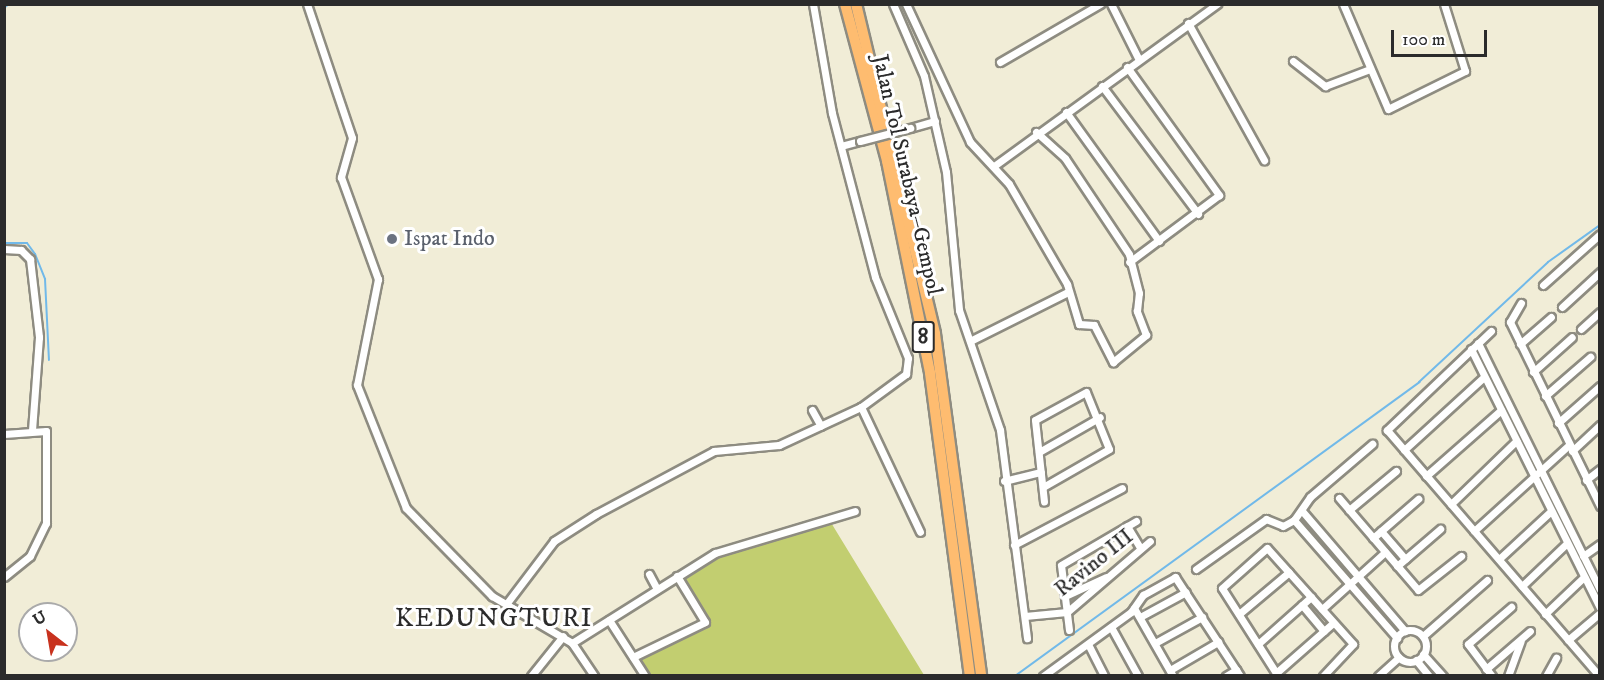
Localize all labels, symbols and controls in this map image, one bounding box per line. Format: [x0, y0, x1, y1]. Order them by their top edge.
scale bar [1394, 18, 1490, 56]
text: 100 m [1402, 29, 1445, 51]
street label: Jalan Tol Surabaya–Gempol [866, 52, 948, 298]
place label: Ispat Indo [404, 226, 495, 252]
marker: Ispat Indo [385, 232, 399, 246]
road number: 8 [911, 319, 935, 355]
street label: Ravino III [1049, 523, 1139, 603]
north arrow [18, 602, 78, 662]
district label: KEDUNGTURI [395, 603, 593, 635]
text: U [29, 607, 50, 630]

